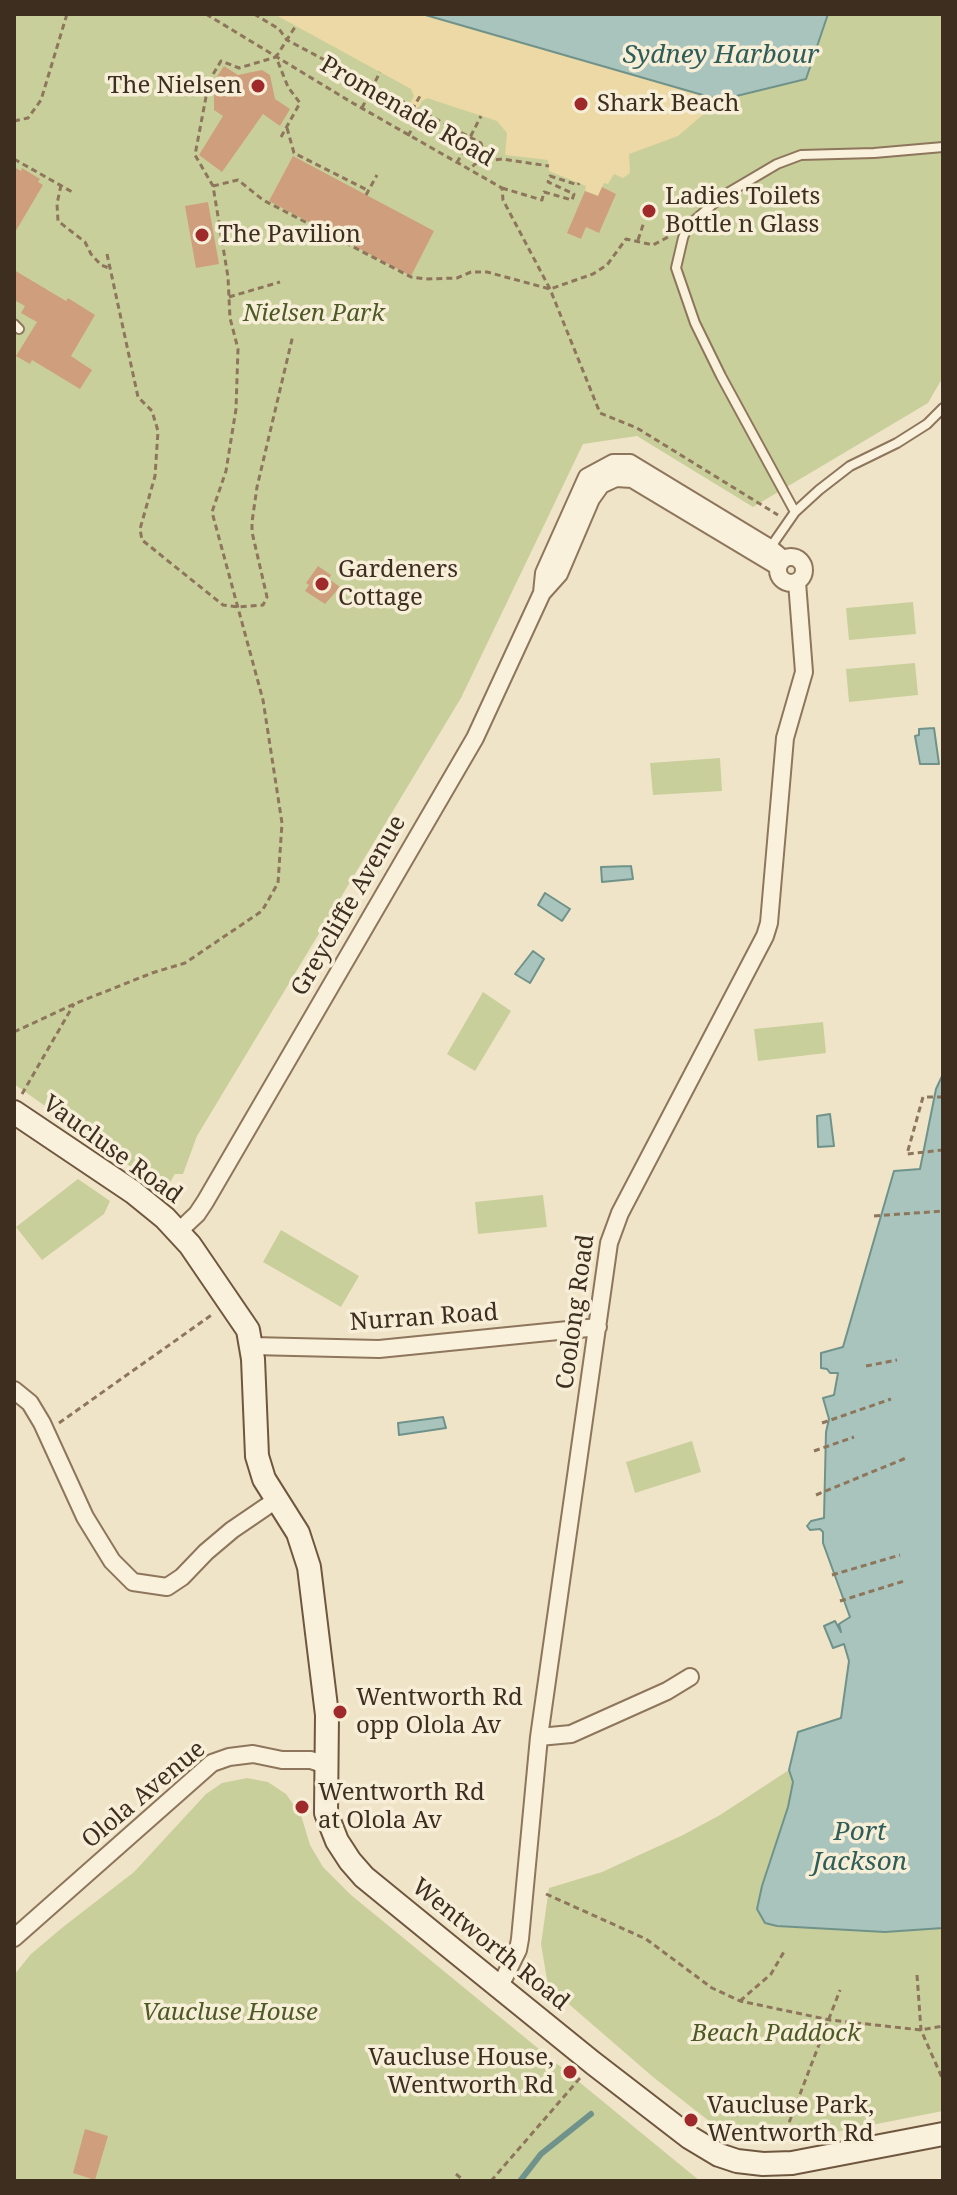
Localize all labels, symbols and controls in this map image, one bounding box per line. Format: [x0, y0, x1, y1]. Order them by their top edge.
water label: Sydney Harbour [623, 40, 819, 72]
street label: Promenade Road [315, 51, 499, 173]
place label: The Nielsen [108, 72, 242, 100]
marker: The Nielsen [249, 77, 267, 95]
place label: Shark Beach [597, 90, 739, 118]
marker: Shark Beach [572, 95, 590, 113]
place label: Ladies Toilets Bottle n Glass [665, 183, 820, 239]
marker: Ladies Toilets Bottle n Glass [640, 202, 658, 220]
place label: The Pavilion [218, 221, 361, 249]
marker: The Pavilion [193, 226, 211, 244]
park label: Nielsen Park [243, 300, 385, 328]
place label: Gardeners Cottage [338, 556, 458, 612]
marker: Gardeners Cottage [313, 575, 331, 593]
street label: Greycliffe Avenue [286, 811, 412, 1001]
street label: Vaucluse Road [36, 1090, 188, 1210]
street label: Coolong Road [551, 1233, 601, 1391]
street label: Nurran Road [349, 1298, 499, 1338]
place label: Wentworth Rd opp Olola Av [356, 1684, 523, 1740]
marker: Wentworth Rd opp Olola Av [331, 1703, 349, 1721]
street label: Olola Avenue [77, 1735, 211, 1855]
place label: Wentworth Rd at Olola Av [318, 1779, 485, 1835]
marker: Wentworth Rd at Olola Av [293, 1798, 311, 1816]
water label: Port Jackson [813, 1817, 907, 1878]
street label: Wentworth Road [406, 1873, 574, 2017]
park label: Vaucluse House [142, 1999, 318, 2027]
park label: Beach Paddock [691, 2020, 861, 2048]
place label: Vaucluse House, Wentworth Rd [368, 2044, 554, 2100]
marker: Vaucluse House, Wentworth Rd [561, 2063, 579, 2081]
place label: Vaucluse Park, Wentworth Rd [707, 2092, 874, 2148]
marker: Vaucluse Park, Wentworth Rd [682, 2111, 700, 2129]

